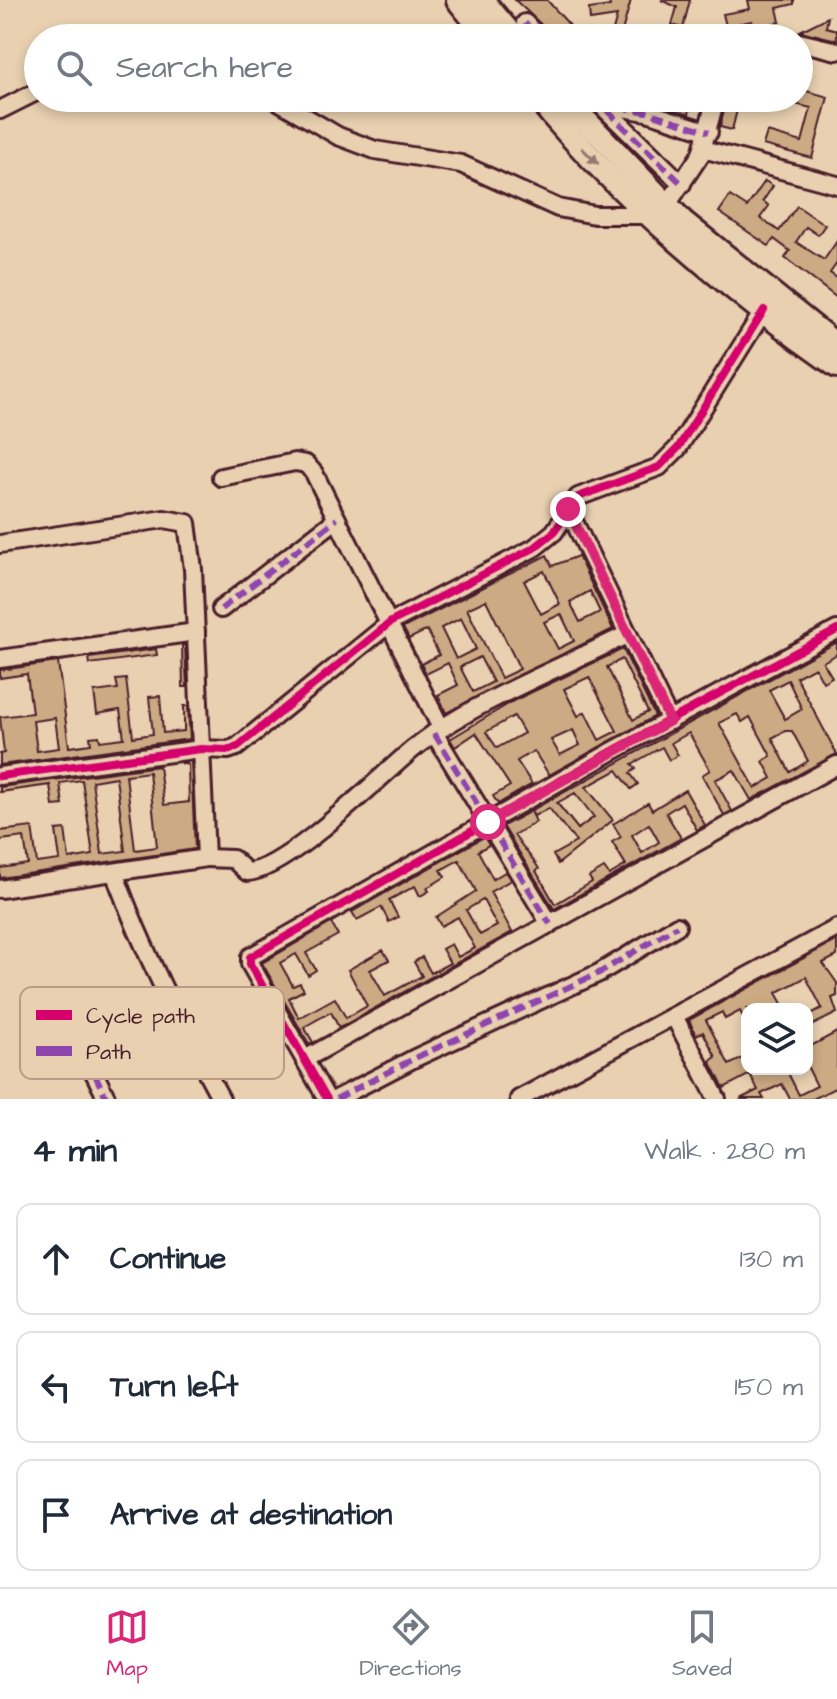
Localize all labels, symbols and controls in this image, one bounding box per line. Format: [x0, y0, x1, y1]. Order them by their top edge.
search box [24, 24, 813, 112]
icon: search [52, 46, 96, 90]
text: Search here [116, 47, 293, 89]
one-way arrow [580, 146, 599, 164]
route end [550, 491, 586, 527]
route start [470, 804, 506, 840]
legend [20, 987, 284, 1079]
text: Cycle path [86, 1001, 195, 1033]
map controls [741, 1003, 813, 1075]
button: layers [741, 1003, 813, 1075]
text: Path [86, 1037, 131, 1068]
text: 4 min [32, 1127, 117, 1175]
text: Walk · 280 m [644, 1133, 805, 1169]
icon: ahead [34, 1237, 78, 1281]
text: Continue [110, 1238, 226, 1280]
text: 130 m [739, 1241, 803, 1277]
icon: left [34, 1365, 78, 1409]
text: Turn left [110, 1366, 238, 1408]
text: 150 m [734, 1369, 803, 1405]
icon: arrive [34, 1493, 78, 1537]
text: Arrive at destination [110, 1494, 392, 1536]
tab: Map [105, 1605, 149, 1684]
tab: Directions [359, 1605, 462, 1684]
tab: Saved [672, 1605, 732, 1684]

